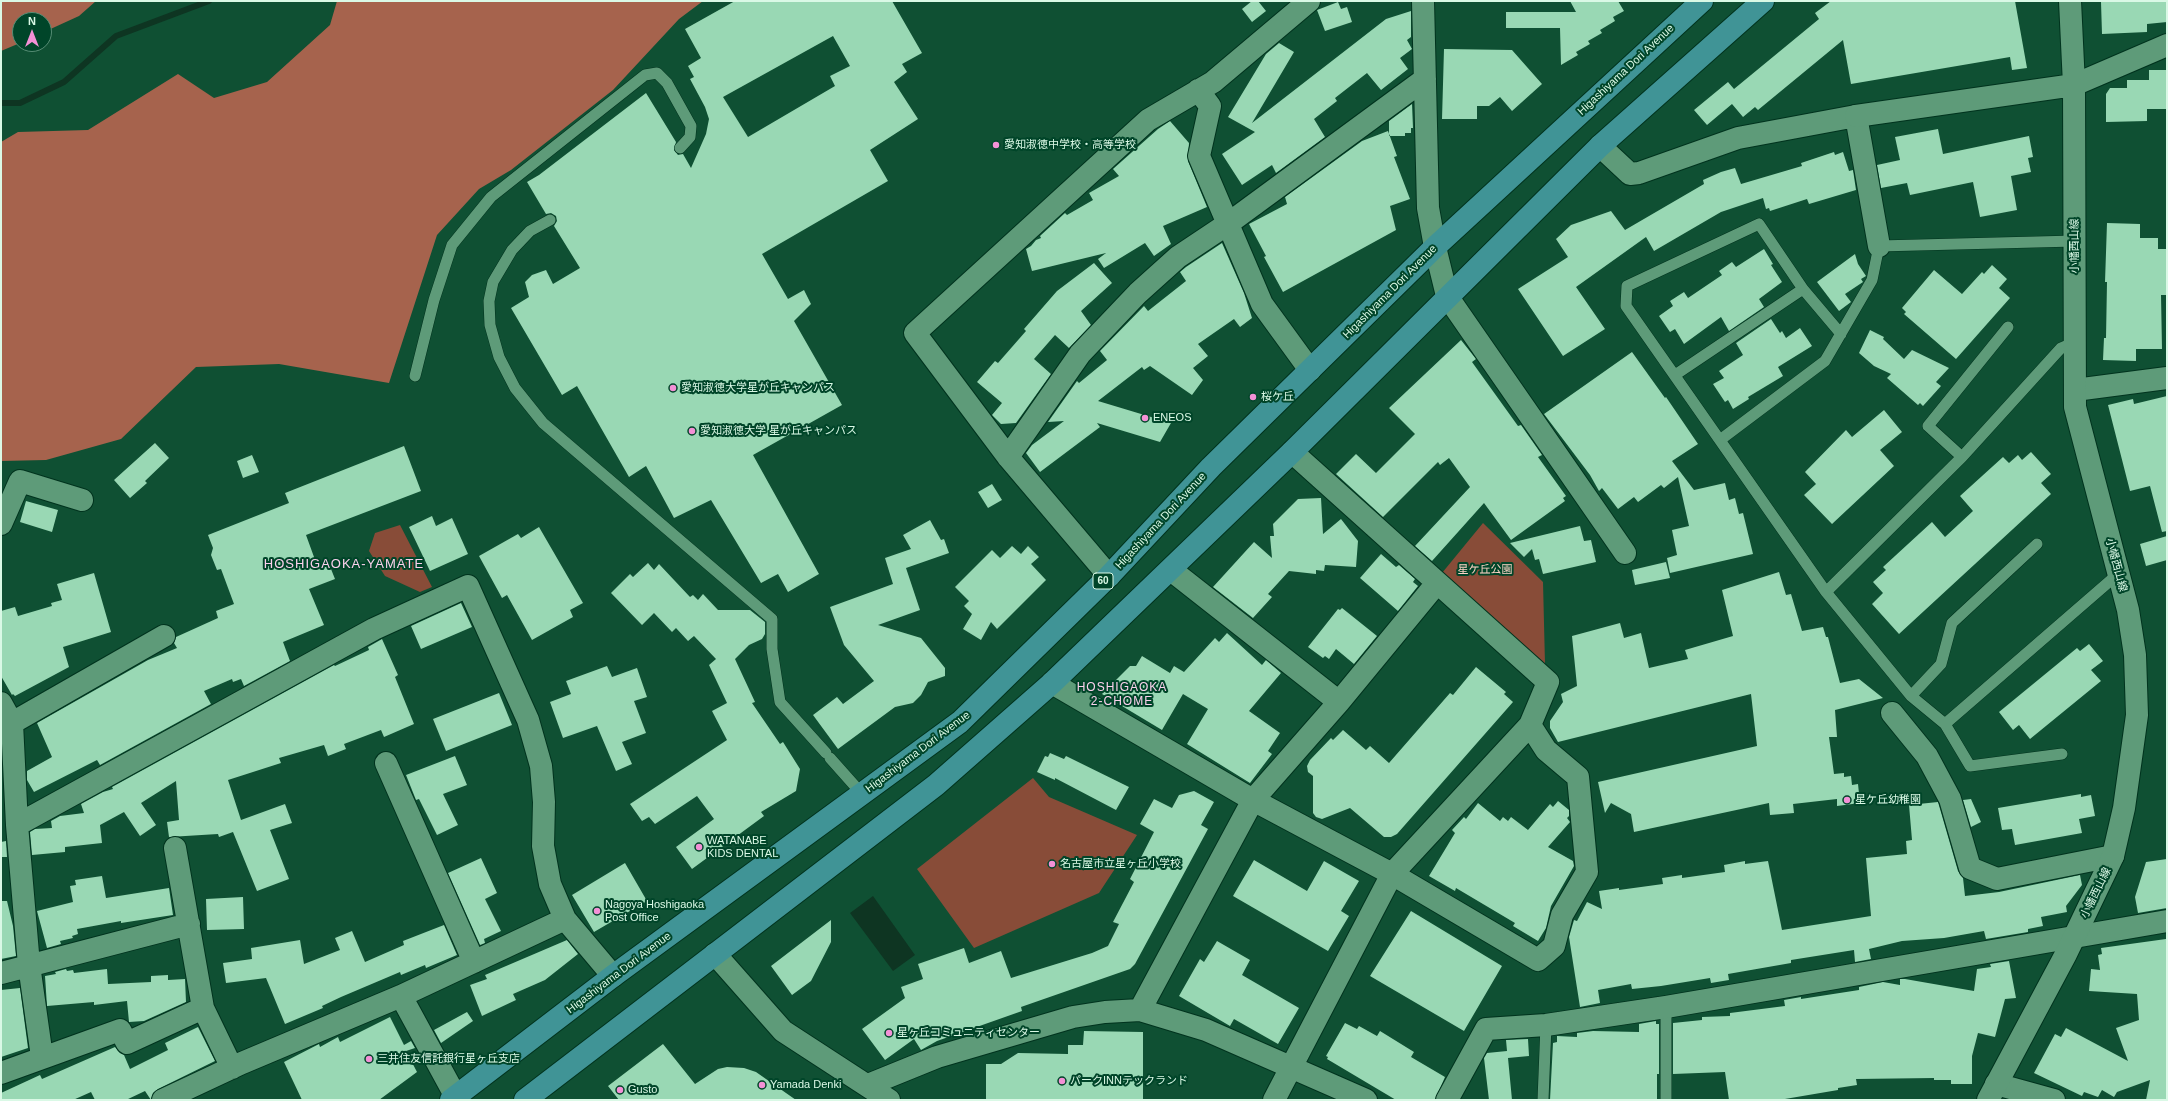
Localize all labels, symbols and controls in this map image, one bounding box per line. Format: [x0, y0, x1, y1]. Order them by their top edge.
north arrow [12, 12, 52, 52]
text: N [28, 15, 36, 27]
street label: Higashiyama Dori Avenue [1575, 22, 1677, 118]
place label: 愛知淑徳中学校・高等学校 [1004, 138, 1136, 152]
marker: 愛知淑徳中学校・高等学校 [991, 140, 1001, 150]
street label: 小幡西山線 [2068, 219, 2082, 273]
street label: Higashiyama Dori Avenue [1340, 242, 1440, 342]
place label: 愛知淑徳大学星が丘キャンパス [681, 381, 835, 395]
marker: 愛知淑徳大学星が丘キャンパス [668, 383, 678, 393]
place label: 桜ケ丘 [1261, 390, 1294, 404]
marker: 桜ケ丘 [1248, 392, 1258, 402]
place label: ENEOS [1153, 411, 1192, 425]
marker: ENEOS [1140, 413, 1150, 423]
place label: 愛知淑徳大学 星が丘キャンパス [700, 424, 857, 438]
marker: 愛知淑徳大学 星が丘キャンパス [687, 426, 697, 436]
street label: Higashiyama Dori Avenue [1113, 470, 1209, 572]
street label: 小幡西山線 [2103, 537, 2129, 593]
district label: HOSHIGAOKA-YAMATE [264, 556, 424, 572]
park label: 星ケ丘公園 [1458, 563, 1512, 577]
road number: 60 [1093, 573, 1113, 589]
district label: HOSHIGAOKA 2-CHOME [1077, 681, 1167, 709]
street label: Higashiyama Dori Avenue [863, 709, 973, 795]
place label: 星ケ丘幼稚園 [1855, 793, 1921, 807]
marker: 星ケ丘幼稚園 [1842, 795, 1852, 805]
place label: WATANABE KIDS DENTAL [707, 834, 778, 860]
marker: WATANABE KIDS DENTAL [694, 842, 704, 852]
place label: 名古屋市立星ヶ丘小学校 [1060, 857, 1181, 871]
marker: 名古屋市立星ヶ丘小学校 [1047, 859, 1057, 869]
street label: 小幡西山線 [2078, 865, 2114, 921]
place label: Nagoya Hoshigaoka Post Office [605, 898, 704, 924]
marker: Nagoya Hoshigaoka Post Office [592, 906, 602, 916]
street label: Higashiyama Dori Avenue [564, 930, 674, 1016]
place label: 星ヶ丘コミュニティセンター [897, 1026, 1040, 1040]
marker: 星ヶ丘コミュニティセンター [884, 1028, 894, 1038]
place label: 三井住友信託銀行星ヶ丘支店 [377, 1052, 520, 1066]
marker: 三井住友信託銀行星ヶ丘支店 [364, 1054, 374, 1064]
place label: パークINNテックランド [1070, 1074, 1188, 1088]
marker: パークINNテックランド [1057, 1076, 1067, 1086]
place label: Yamada Denki [770, 1078, 841, 1092]
marker: Yamada Denki [757, 1080, 767, 1090]
place label: Gusto [628, 1083, 657, 1097]
marker: Gusto [615, 1085, 625, 1095]

